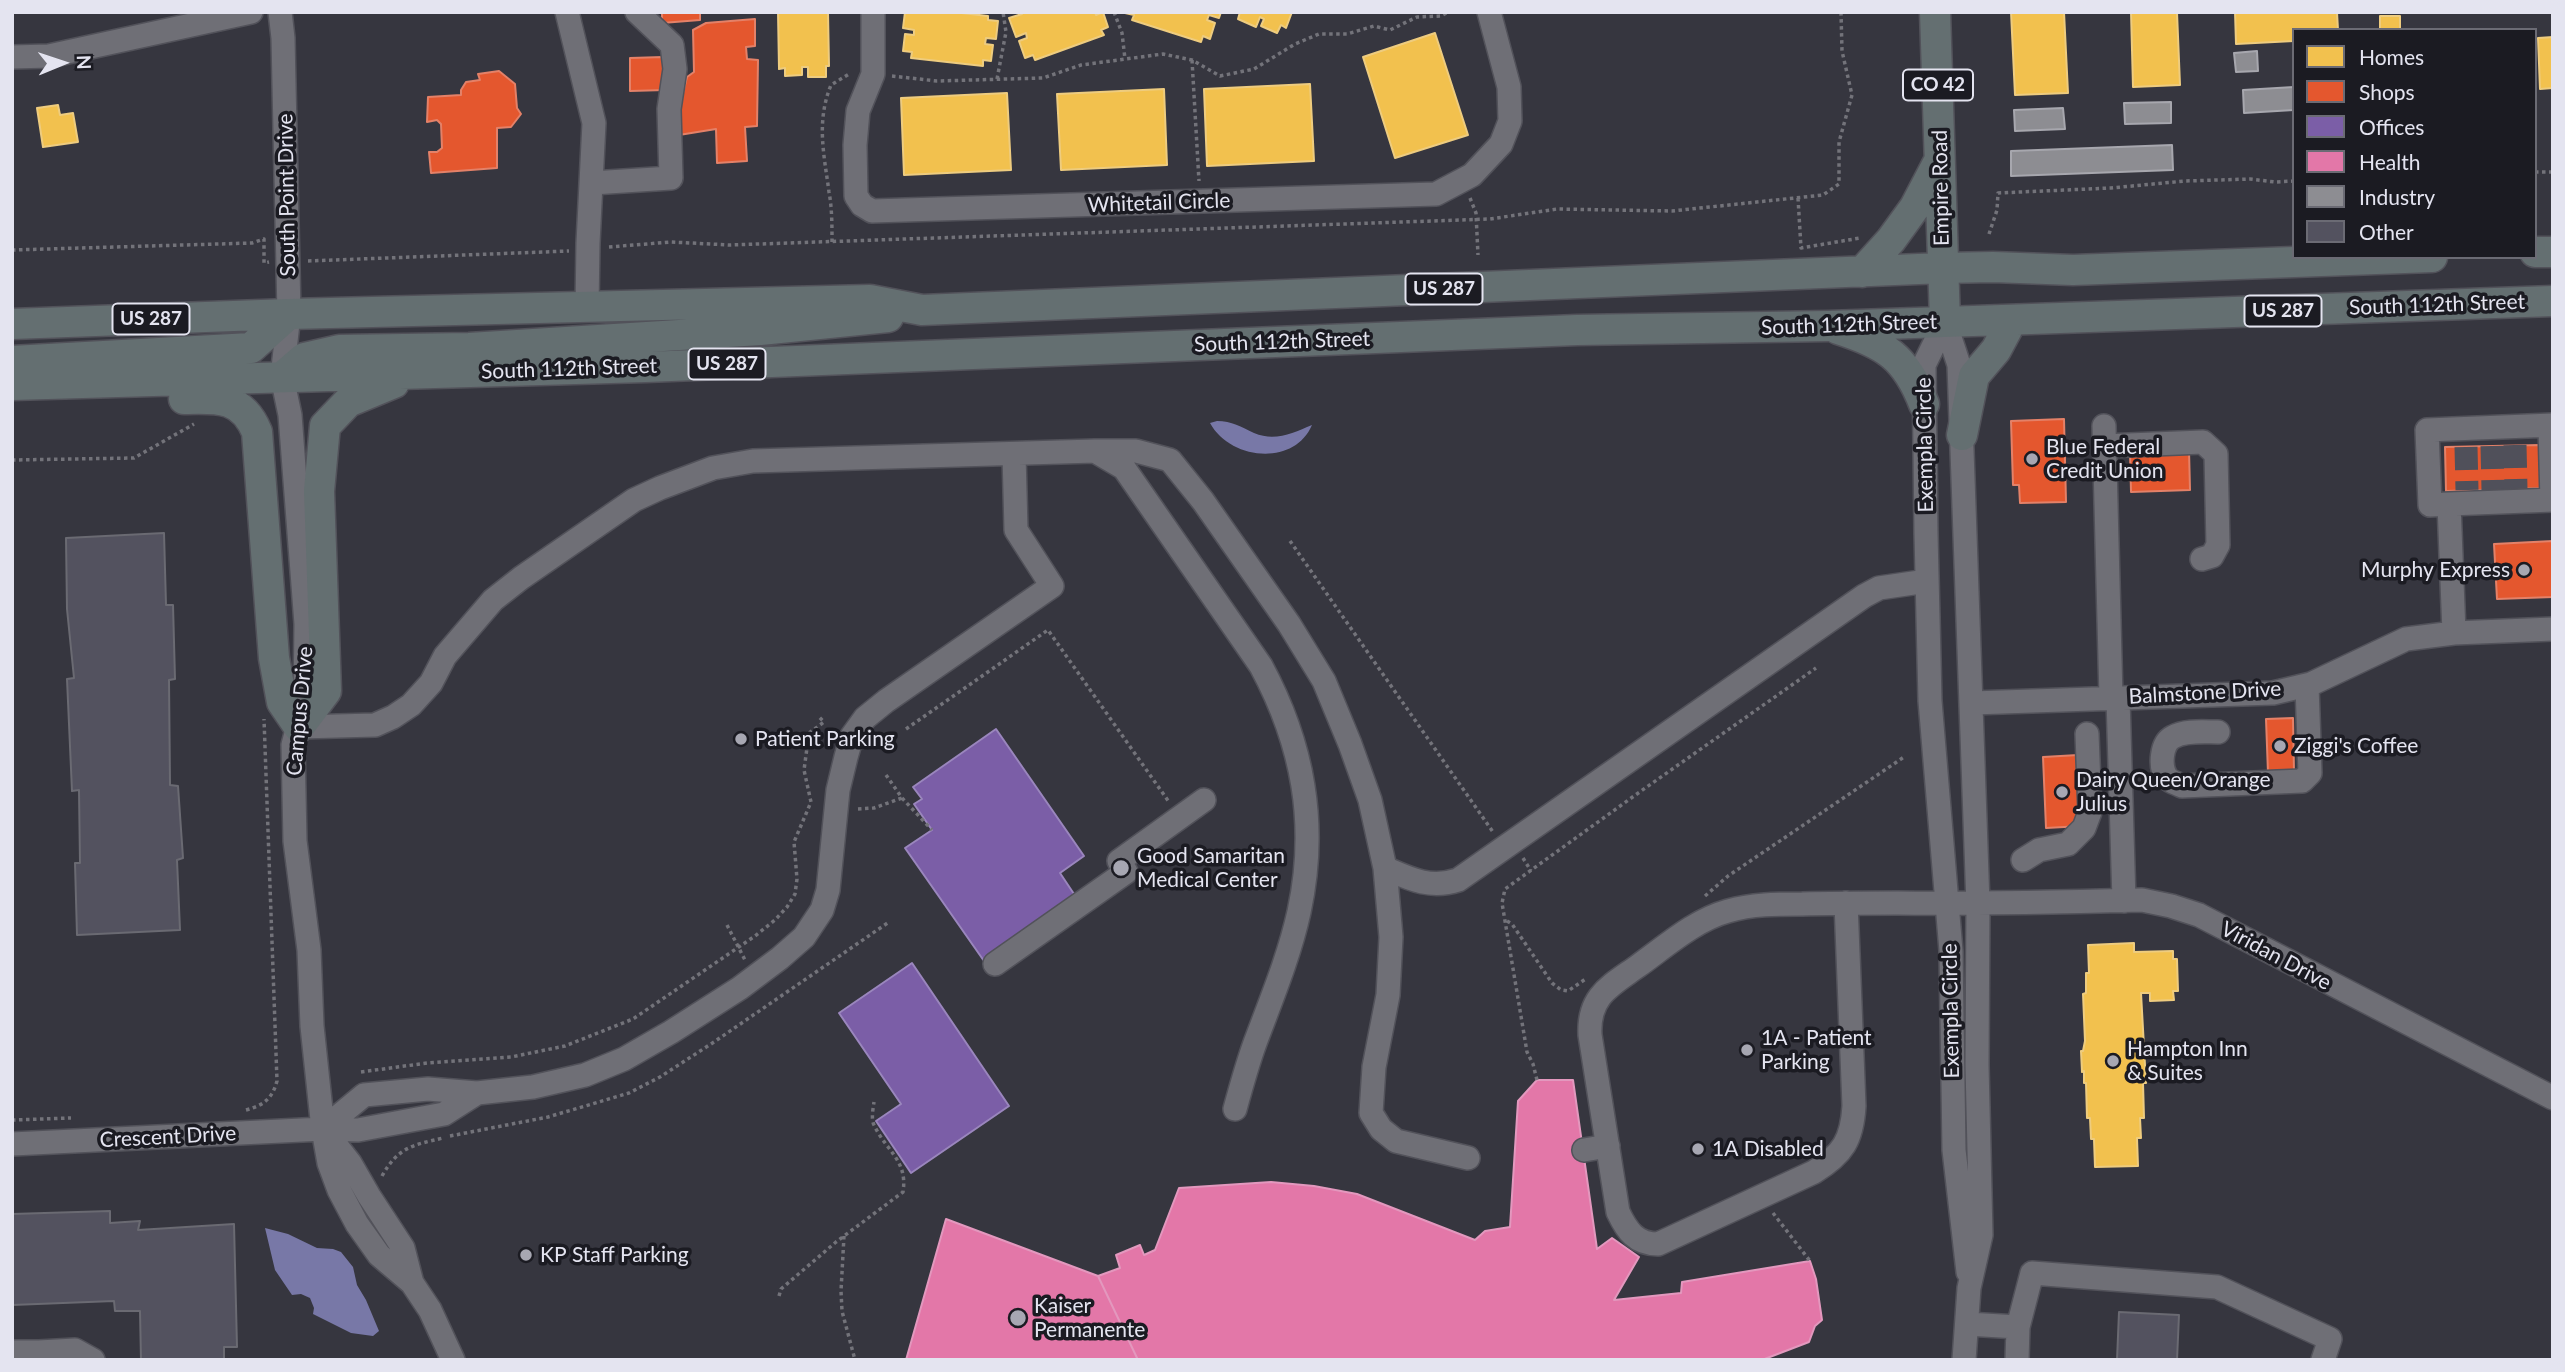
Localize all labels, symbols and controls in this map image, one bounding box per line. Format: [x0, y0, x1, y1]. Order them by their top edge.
north arrow [28, 28, 98, 98]
legend [2292, 28, 2537, 259]
text: Homes [2359, 44, 2424, 69]
text: N [73, 55, 96, 70]
road number: CO 42 [1903, 69, 1973, 100]
text: Shops [2359, 79, 2415, 104]
street label: South Point Drive [273, 113, 301, 277]
text: Offices [2359, 114, 2424, 139]
street label: Empire Road [1927, 130, 1955, 246]
text: Health [2359, 149, 2420, 174]
text: Industry [2359, 184, 2435, 209]
street label: Whitetail Circle [1087, 188, 1231, 218]
text: Other [2359, 219, 2414, 244]
road number: US 287 [1406, 274, 1482, 304]
street label: South 112th Street [2349, 289, 2525, 321]
road number: US 287 [2244, 296, 2322, 326]
road number: US 287 [113, 304, 190, 334]
street label: South 112th Street [1761, 309, 1937, 341]
street label: South 112th Street [1194, 326, 1370, 358]
road number: US 287 [688, 348, 766, 380]
street label: South 112th Street [481, 353, 657, 385]
street label: Exempla Circle [1911, 377, 1939, 513]
place label: Blue Federal Credit Union [2046, 434, 2163, 484]
marker: Blue Federal Credit Union [2024, 451, 2040, 467]
place label: Murphy Express [2361, 557, 2510, 583]
marker: Murphy Express [2516, 562, 2532, 578]
street label: Campus Drive [282, 645, 318, 777]
street label: Balmstone Drive [2128, 676, 2282, 710]
place label: Patient Parking [755, 726, 895, 752]
marker: Patient Parking [733, 731, 749, 747]
place label: Ziggi's Coffee [2294, 733, 2418, 759]
marker: Ziggi's Coffee [2272, 738, 2288, 754]
place label: Dairy Queen/Orange Julius [2076, 767, 2271, 817]
marker: Dairy Queen/Orange Julius [2054, 784, 2070, 800]
place label: Good Samaritan Medical Center [1137, 843, 1285, 893]
marker: Good Samaritan Medical Center [1111, 858, 1131, 878]
street label: Viridan Drive [2217, 916, 2335, 996]
street label: Exempla Circle [1937, 943, 1965, 1079]
place label: 1A - Patient Parking [1761, 1025, 1872, 1075]
place label: Hampton Inn & Suites [2127, 1036, 2248, 1086]
marker: 1A - Patient Parking [1739, 1042, 1755, 1058]
marker: Hampton Inn & Suites [2105, 1053, 2121, 1069]
street label: Crescent Drive [99, 1121, 237, 1153]
place label: 1A Disabled [1712, 1136, 1824, 1162]
marker: 1A Disabled [1690, 1141, 1706, 1157]
place label: KP Staff Parking [540, 1242, 689, 1268]
marker: KP Staff Parking [518, 1247, 534, 1263]
place label: Kaiser Permanente [1034, 1293, 1145, 1343]
marker: Kaiser Permanente [1008, 1308, 1028, 1328]

